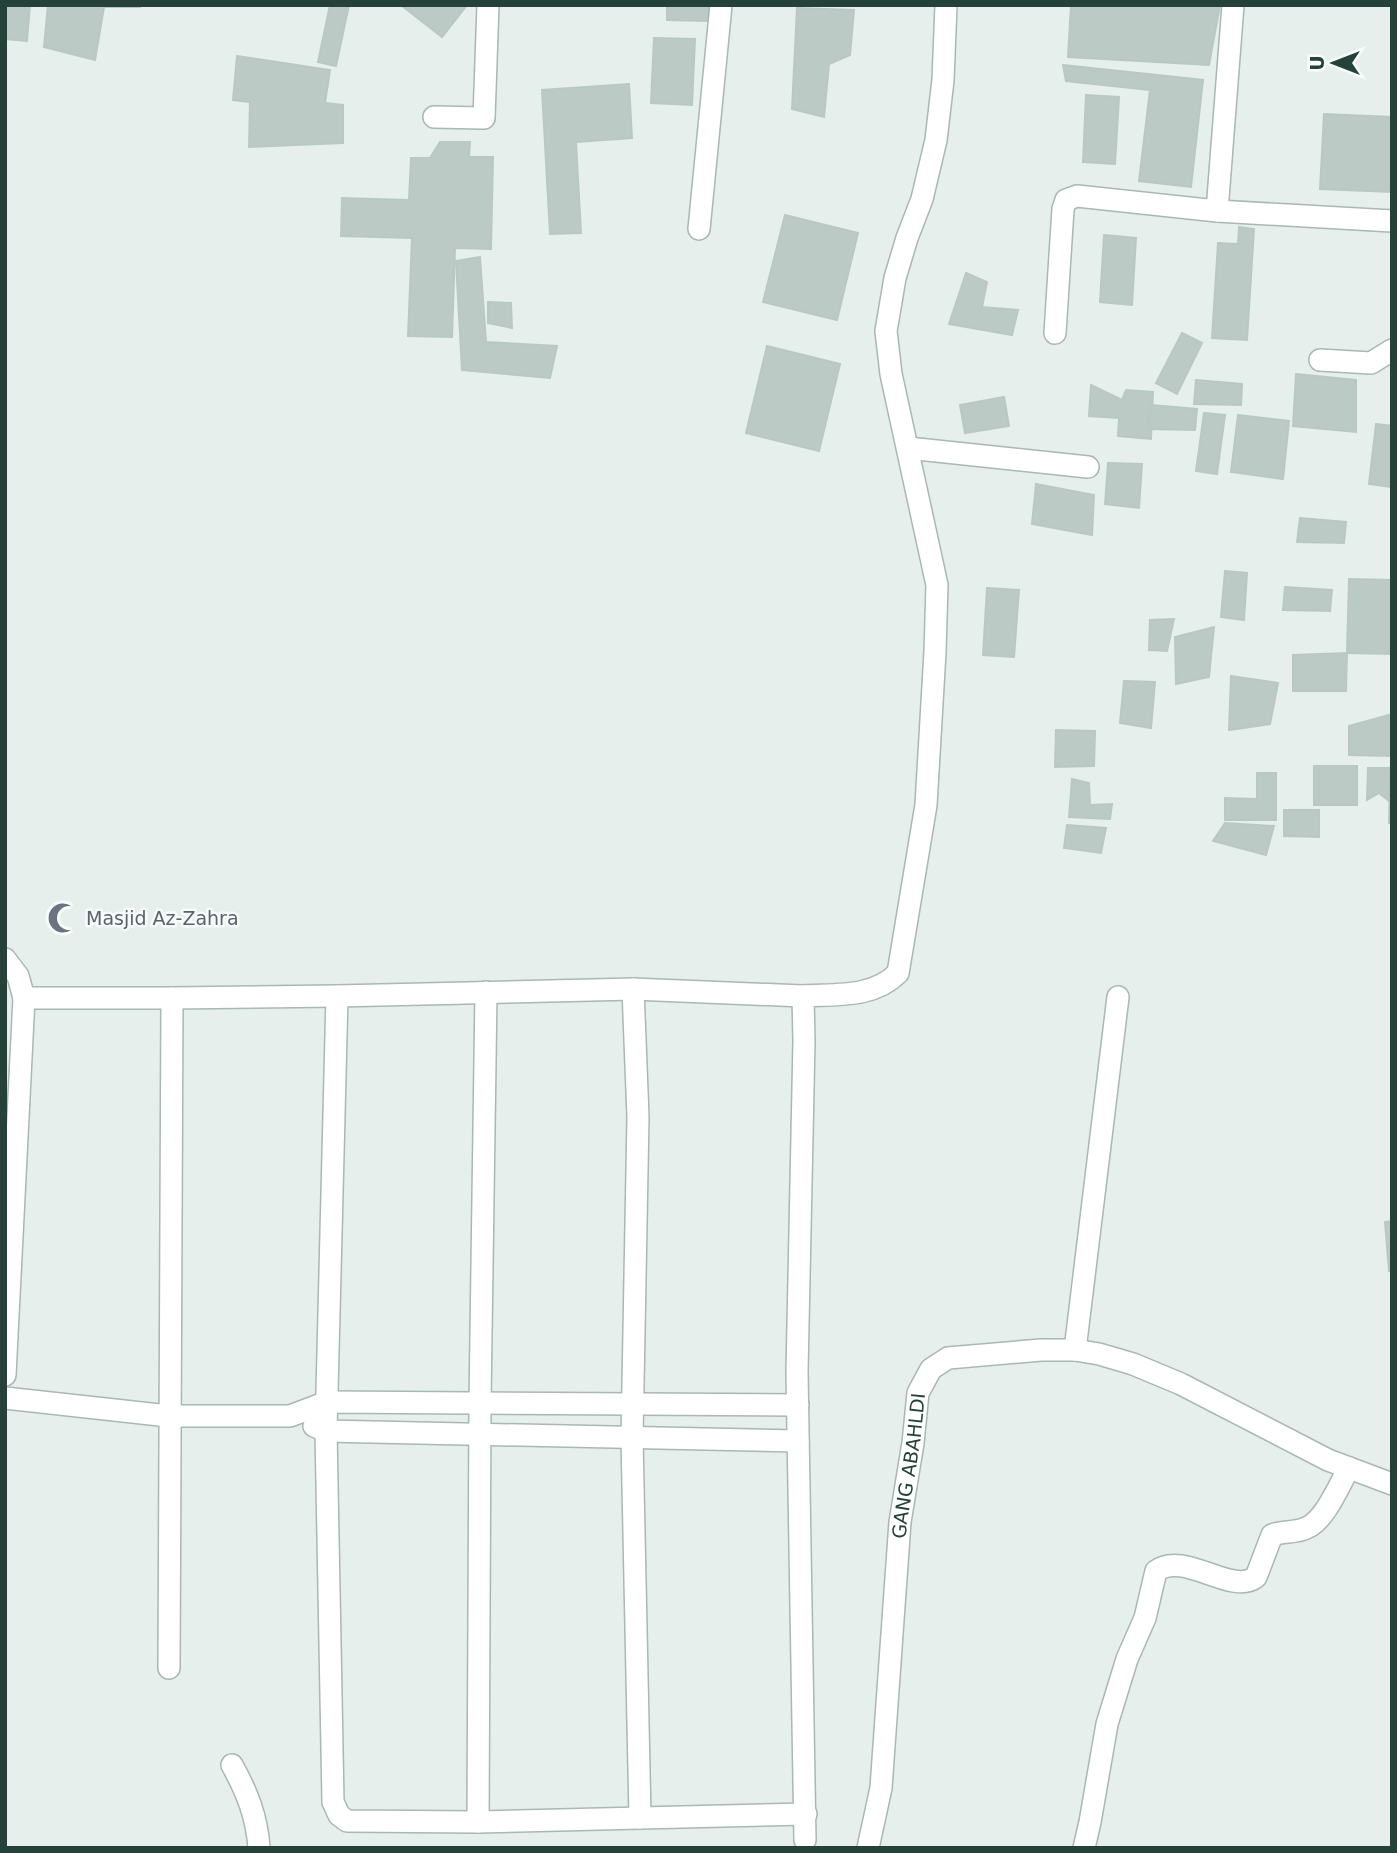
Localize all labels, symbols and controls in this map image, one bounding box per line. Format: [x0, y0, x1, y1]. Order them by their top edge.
north arrow [1299, 28, 1369, 98]
text: U [1306, 55, 1328, 71]
mosque icon: Masjid Az-Zahra [46, 901, 80, 935]
place label: Masjid Az-Zahra [86, 907, 239, 929]
street label: GANG ABAHLDI [888, 1392, 929, 1539]

